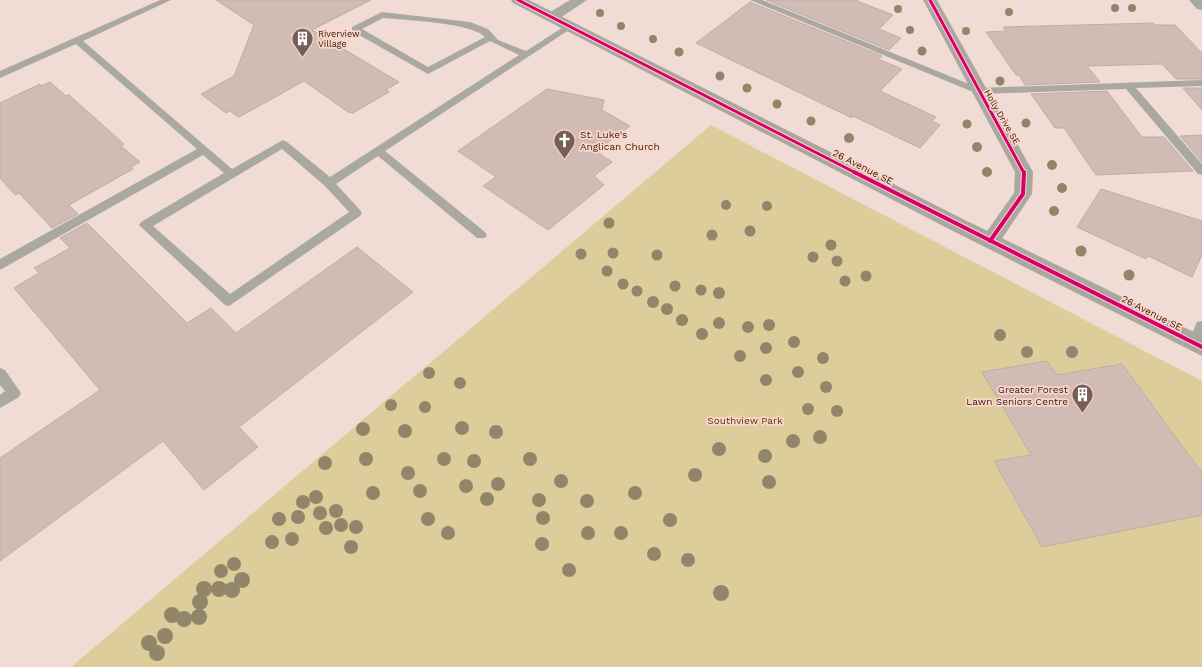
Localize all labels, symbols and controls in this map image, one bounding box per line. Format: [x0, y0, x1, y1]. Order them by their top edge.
building icon: Riverview Village [290, 26, 316, 59]
place label: Riverview Village [318, 29, 360, 49]
street label: Holly Drive SE [982, 88, 1022, 146]
church icon: St. Luke's Anglican Church [551, 127, 577, 160]
place label: St. Luke's Anglican Church [580, 129, 660, 152]
street label: 26 Avenue SE [831, 147, 895, 187]
street label: 26 Avenue SE [1120, 293, 1184, 333]
building icon: Greater Forest Lawn Seniors Centre [1070, 382, 1096, 415]
place label: Greater Forest Lawn Seniors Centre [966, 384, 1069, 407]
park label: Southview Park [707, 415, 783, 426]

